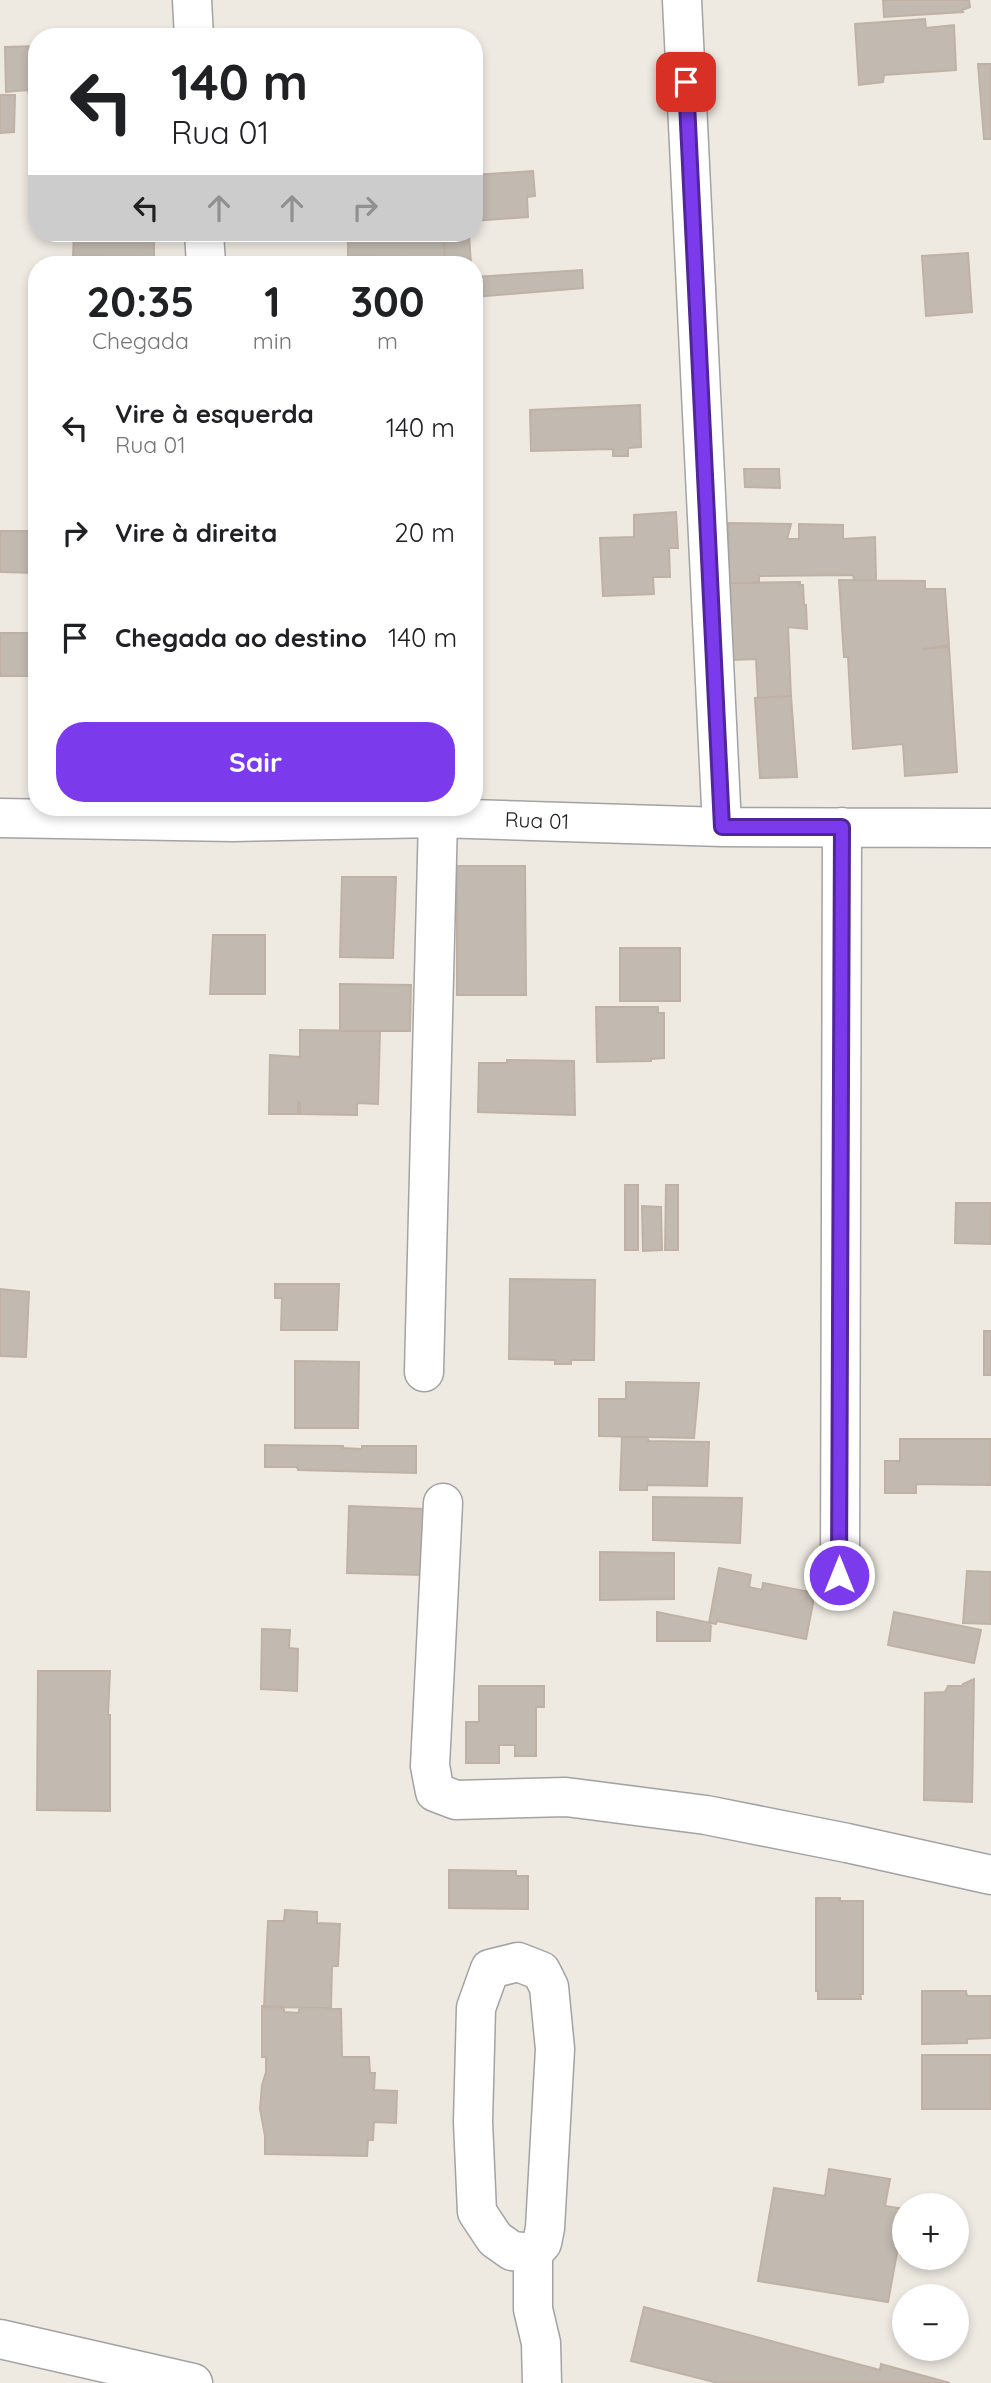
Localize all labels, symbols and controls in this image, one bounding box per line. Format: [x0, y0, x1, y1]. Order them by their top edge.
text: 140 m [171, 51, 308, 112]
pin [656, 52, 716, 112]
icon: left [56, 56, 147, 147]
icon: arrive [667, 63, 705, 101]
text: Rua 01 [171, 112, 269, 152]
icon: left [127, 189, 165, 227]
icon: ahead [200, 189, 238, 227]
icon: ahead [273, 189, 311, 227]
icon: right [346, 189, 384, 227]
text: 20:35 [86, 275, 194, 328]
text: 1 [264, 275, 281, 328]
text: 300 [350, 275, 425, 328]
text: Chegada [92, 326, 189, 355]
text: min [253, 326, 292, 355]
text: m [377, 326, 398, 355]
text: Vire à esquerda [115, 397, 314, 430]
icon: left [56, 409, 94, 447]
text: 140 m [386, 411, 455, 444]
text: Rua 01 [115, 430, 186, 459]
icon: right [56, 514, 94, 552]
text: Vire à direita [115, 516, 277, 549]
text: 20 m [394, 516, 455, 549]
icon: arrive [56, 619, 94, 657]
text: Chegada ao destino [115, 621, 367, 654]
text: 140 m [388, 621, 457, 654]
button: Sair [56, 722, 455, 802]
street label: Rua 01 [504, 806, 570, 834]
position arrow [802, 1538, 876, 1612]
map controls [892, 2193, 969, 2361]
button: + [892, 2193, 969, 2270]
button: − [892, 2284, 969, 2361]

